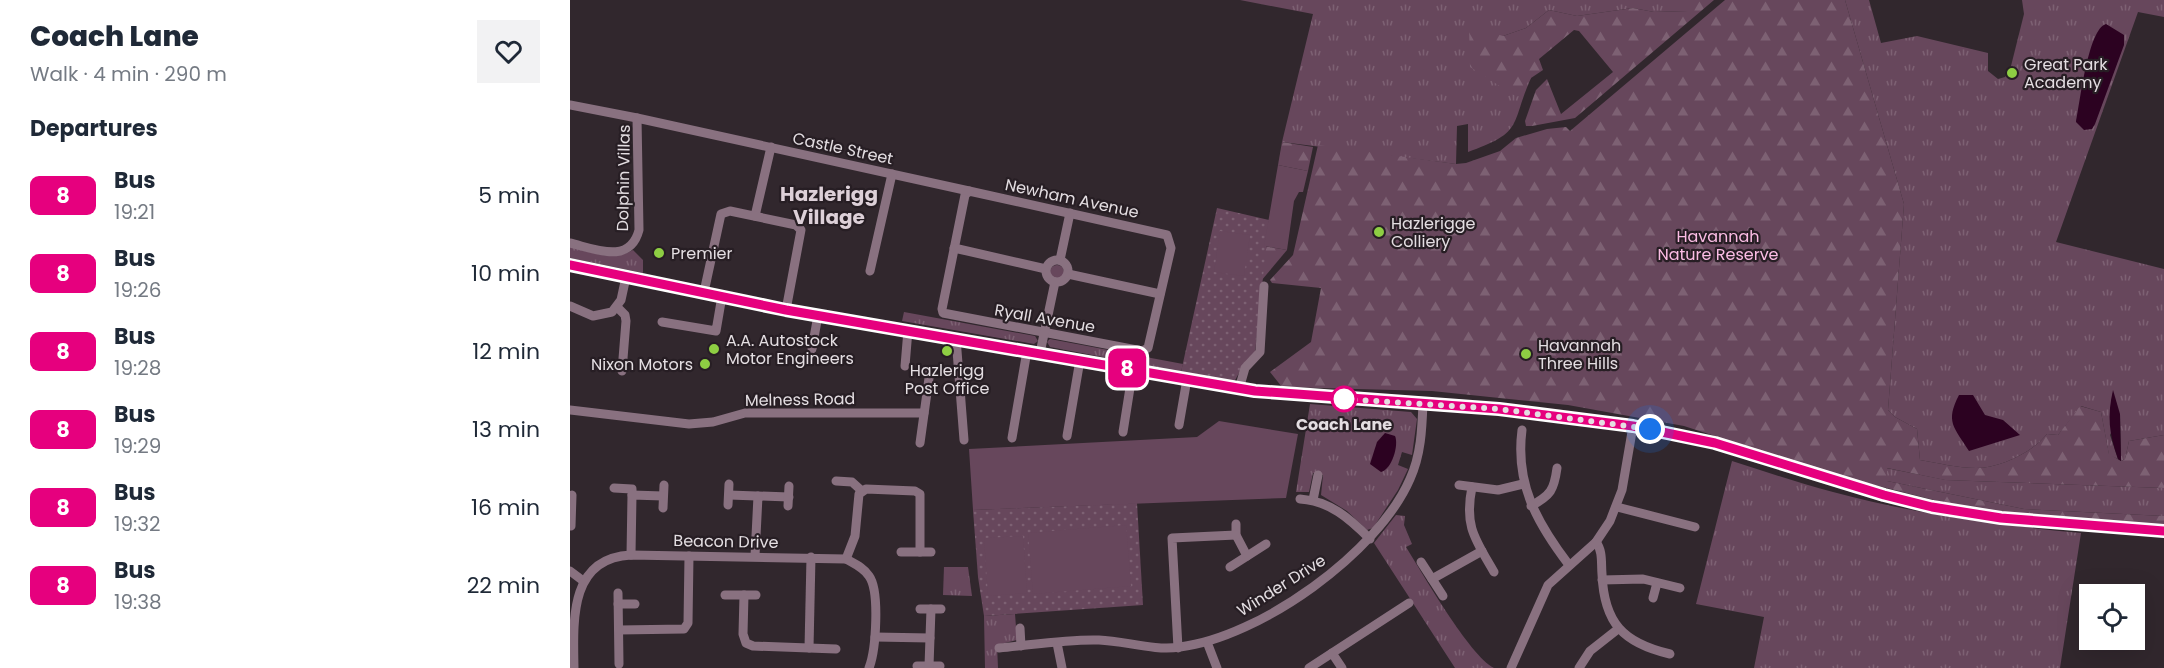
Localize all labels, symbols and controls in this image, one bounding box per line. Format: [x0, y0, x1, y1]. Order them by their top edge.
text: Coach Lane [30, 17, 199, 56]
button: heart [477, 20, 540, 83]
place label: Great Park Academy [2024, 53, 2108, 94]
text: Walk · 4 min · 290 m [30, 60, 227, 88]
marker: Great Park Academy [2005, 66, 2019, 80]
text: Departures [30, 113, 158, 144]
street label: Dolphin Villas [611, 124, 636, 232]
street label: Castle Street [790, 127, 895, 170]
text: Bus [114, 165, 156, 196]
street label: Newham Avenue [1003, 173, 1141, 224]
text: 5 min [478, 180, 540, 211]
district label: Hazlerigg Village [780, 180, 878, 231]
text: 8 [56, 181, 70, 210]
text: 19:21 [114, 198, 155, 226]
place label: Hazlerigge Colliery [1391, 212, 1476, 253]
marker: Hazlerigge Colliery [1372, 225, 1386, 239]
park label: Havannah Nature Reserve [1657, 225, 1779, 266]
place label: Premier [671, 242, 732, 265]
text: Bus [114, 243, 156, 274]
marker: Premier [652, 246, 666, 260]
text: 10 min [471, 258, 540, 289]
text: 8 [56, 259, 70, 288]
text: 19:26 [114, 276, 161, 304]
street label: Ryall Avenue [993, 298, 1097, 339]
text: Bus [114, 321, 156, 352]
place label: A.A. Autostock Motor Engineers [726, 329, 854, 370]
place label: Havannah Three Hills [1538, 334, 1621, 375]
text: 12 min [472, 336, 540, 367]
text: 8 [56, 337, 70, 366]
marker: A.A. Autostock Motor Engineers [707, 342, 721, 356]
marker: Hazlerigg Post Office [940, 344, 954, 358]
marker: Havannah Three Hills [1519, 347, 1533, 361]
line badge: 8 [1108, 348, 1146, 388]
place label: Nixon Motors [591, 353, 693, 376]
text: 19:28 [114, 354, 161, 382]
text: 8 [1120, 354, 1134, 383]
marker: Nixon Motors [698, 357, 712, 371]
place label: Hazlerigg Post Office [905, 359, 989, 400]
marker: Coach Lane [1331, 386, 1357, 412]
street label: Melness Road [745, 387, 855, 412]
text: Bus [114, 399, 156, 430]
place label: Coach Lane [1296, 413, 1392, 436]
text: 13 min [472, 414, 540, 445]
your location [1635, 414, 1665, 444]
text: 8 [56, 415, 70, 444]
text: 19:29 [114, 432, 161, 460]
text: Bus [114, 477, 156, 508]
text: 16 min [471, 492, 540, 523]
text: 8 [56, 493, 70, 522]
text: 19:32 [114, 510, 161, 538]
street label: Beacon Drive [673, 529, 779, 554]
street label: Winder Drive [1232, 549, 1330, 622]
text: Bus [114, 555, 156, 586]
text: 22 min [467, 570, 540, 601]
text: 8 [56, 571, 70, 600]
map controls [2079, 584, 2145, 650]
button: locate [2079, 584, 2145, 650]
text: 19:38 [114, 588, 162, 616]

